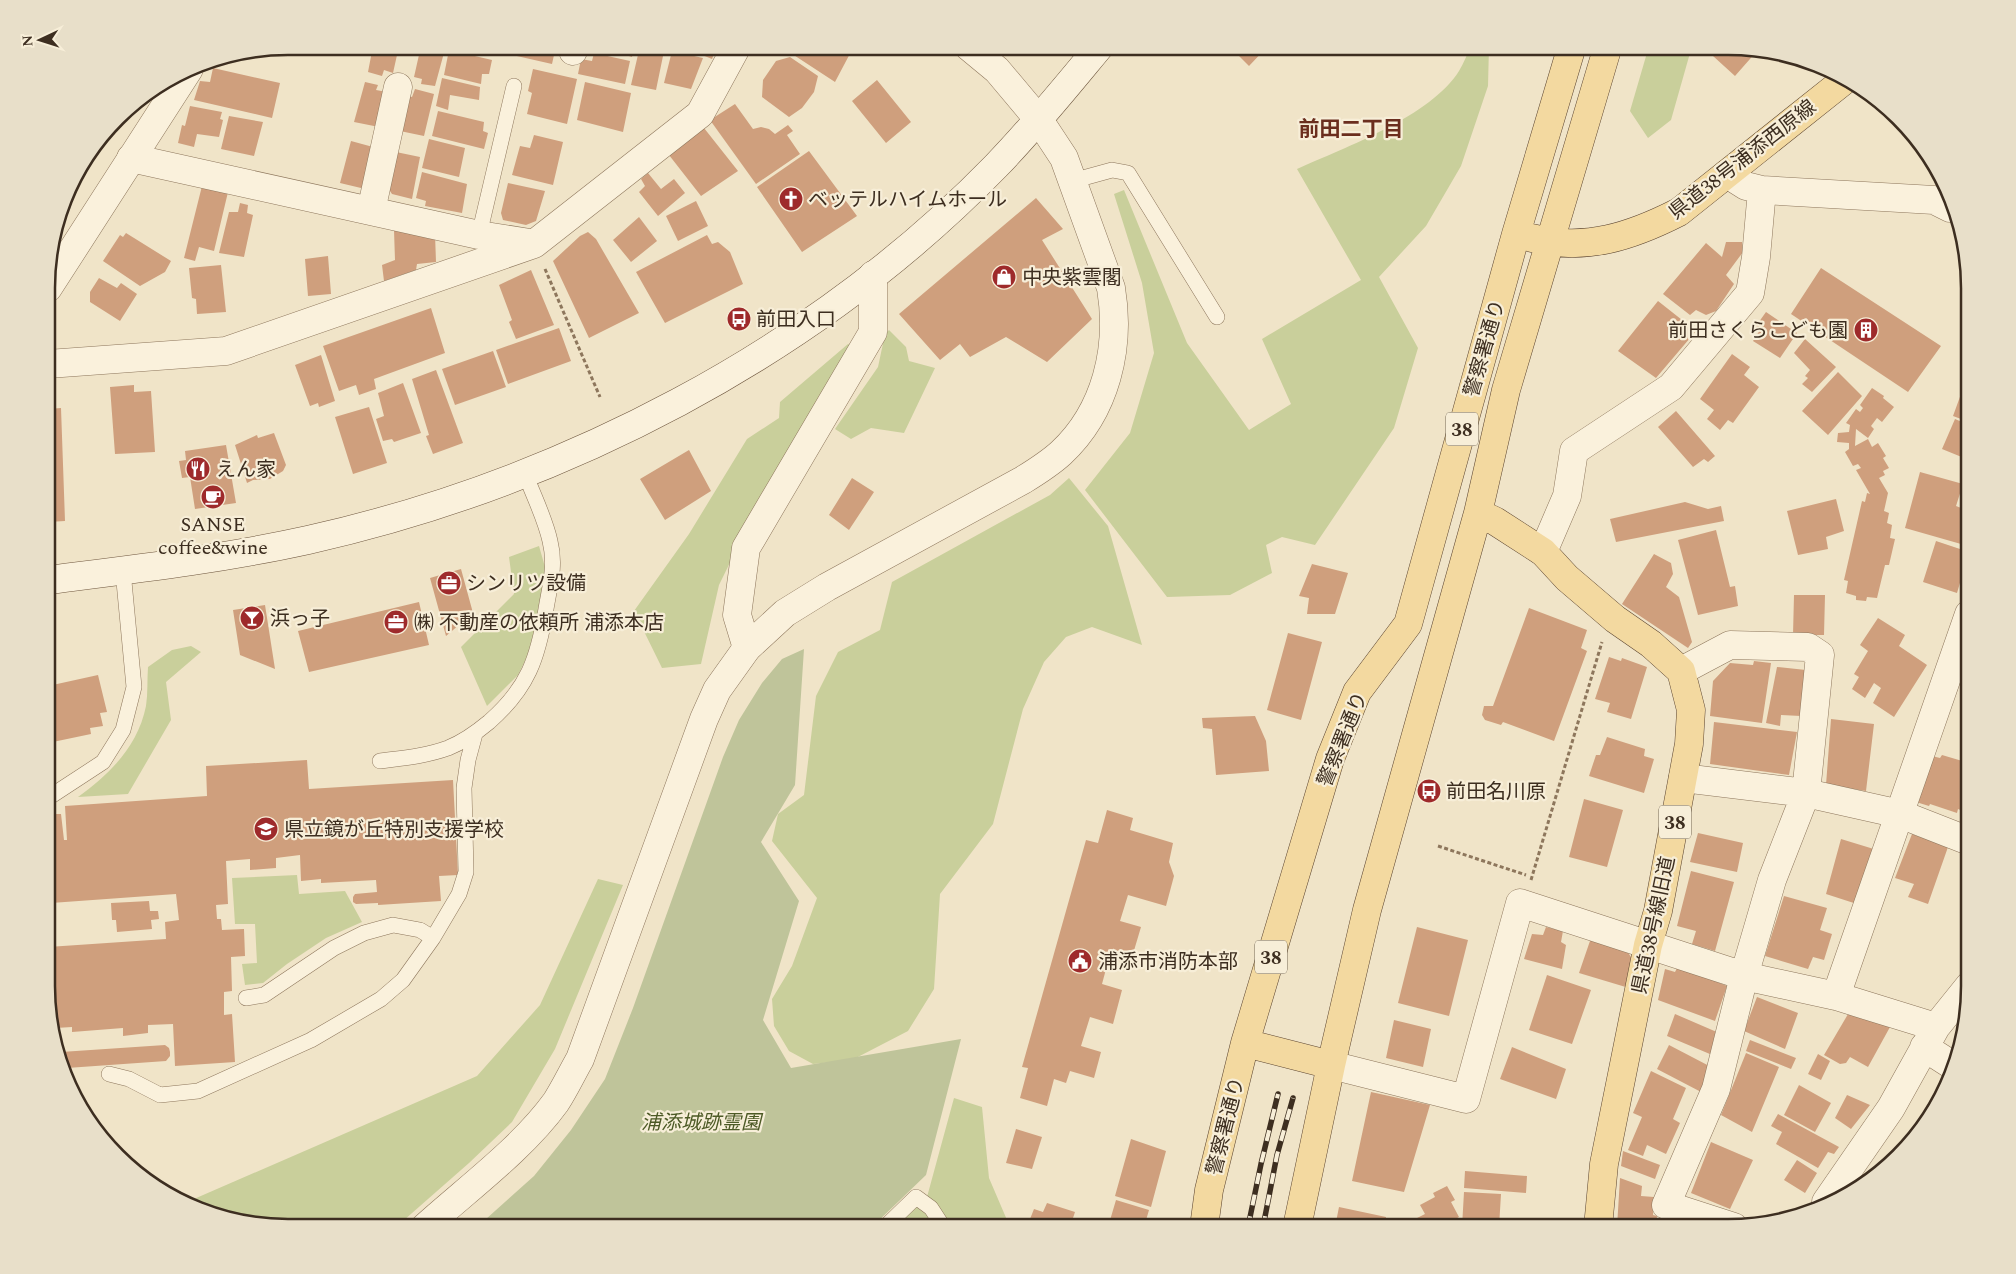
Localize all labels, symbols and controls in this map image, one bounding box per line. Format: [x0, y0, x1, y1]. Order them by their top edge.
north arrow [15, 15, 65, 65]
text: N [17, 34, 38, 47]
street label: 県道38号浦添西原線 [1662, 93, 1823, 227]
district label: 前田二丁目 [1299, 114, 1404, 146]
place label: ベッテルハイムホール [808, 185, 1007, 215]
church icon: ベッテルハイムホール [778, 186, 804, 212]
place label: 中央紫雲閣 [1022, 263, 1122, 293]
shop icon: 中央紫雲閣 [991, 264, 1017, 290]
street label: 警察署通り [1457, 296, 1513, 400]
place label: 前田入口 [756, 305, 836, 335]
bus stop icon: 前田入口 [726, 306, 752, 332]
place label: 前田さくらこども園 [1668, 316, 1848, 346]
building icon: 前田さくらこども園 [1853, 317, 1879, 343]
road number: 38 [1446, 412, 1478, 446]
place label: えん家 [216, 455, 276, 485]
restaurant icon: えん家 [185, 456, 211, 482]
cafe icon: SANSE coffee&wine [200, 484, 226, 510]
place label: SANSE coffee&wine [158, 510, 268, 563]
place label: シンリツ設備 [466, 569, 586, 599]
office icon: シンリツ設備 [436, 570, 462, 596]
place label: 浜っ子 [270, 604, 330, 634]
bar icon: 浜っ子 [239, 605, 265, 631]
place label: ㈱ 不動産の依頼所 浦添本店 [414, 608, 664, 638]
office icon: ㈱ 不動産の依頼所 浦添本店 [383, 609, 409, 635]
street label: 警察署通り [1310, 687, 1376, 791]
place label: 前田名川原 [1446, 777, 1546, 807]
bus stop icon: 前田名川原 [1416, 778, 1442, 804]
road number: 38 [1659, 806, 1691, 839]
place label: 県立鏡が丘特別支援学校 [284, 815, 504, 845]
school or university icon: 県立鏡が丘特別支援学校 [253, 816, 279, 842]
street label: 県道38号線旧道 [1625, 854, 1683, 997]
road number: 38 [1255, 940, 1287, 974]
place label: 浦添市消防本部 [1098, 947, 1238, 977]
public building icon: 浦添市消防本部 [1067, 948, 1093, 974]
street label: 警察署通り [1199, 1074, 1253, 1178]
park label: 浦添城跡霊園 [641, 1108, 764, 1138]

